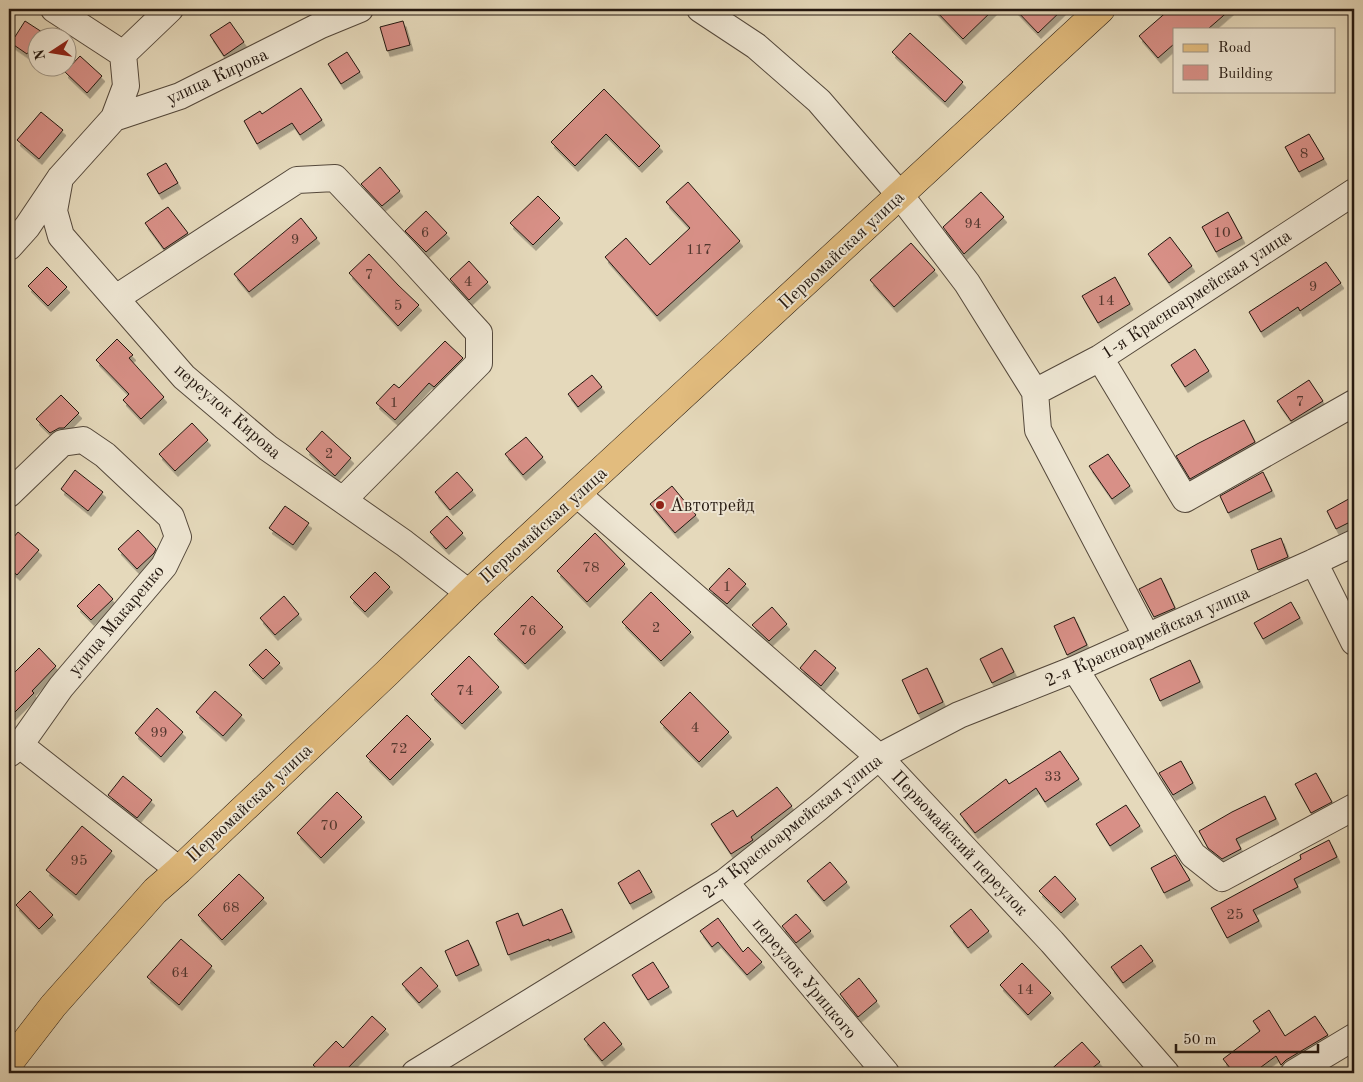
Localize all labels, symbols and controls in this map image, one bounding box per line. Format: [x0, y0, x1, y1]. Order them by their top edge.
north arrow [28, 28, 78, 78]
legend [1173, 28, 1336, 92]
text: Road [1218, 41, 1252, 56]
street label: улица Кирова [164, 46, 271, 108]
text: N [32, 48, 48, 61]
text: Building [1218, 67, 1273, 82]
house number: 8 [1300, 147, 1308, 162]
street label: Первомайская улица [775, 188, 908, 313]
house number: 94 [964, 217, 982, 232]
house number: 6 [421, 226, 429, 241]
house number: 10 [1213, 226, 1231, 241]
street label: 1-я Красноармейская улица [1098, 227, 1295, 363]
house number: 9 [291, 233, 299, 248]
house number: 117 [686, 243, 712, 258]
house number: 7 [365, 268, 373, 283]
house number: 4 [464, 275, 472, 290]
house number: 9 [1309, 280, 1317, 295]
house number: 14 [1097, 294, 1115, 309]
house number: 5 [394, 299, 402, 314]
street label: переулок Кирова [171, 361, 284, 463]
house number: 7 [1296, 395, 1304, 410]
house number: 1 [390, 396, 398, 411]
house number: 2 [325, 447, 333, 462]
street label: Первомайская улица [477, 464, 611, 587]
place label: Автотрейд [670, 497, 755, 515]
marker: Автотрейд [654, 499, 666, 511]
house number: 78 [582, 561, 600, 576]
street label: улица Макаренко [65, 562, 168, 679]
house number: 1 [723, 580, 731, 595]
street label: 2-я Красноармейская улица [1042, 583, 1253, 690]
house number: 2 [652, 621, 660, 636]
house number: 76 [519, 624, 537, 639]
house number: 74 [456, 684, 474, 699]
house number: 4 [691, 721, 699, 736]
house number: 99 [150, 726, 168, 741]
street label: Первомайская улица [183, 741, 316, 866]
house number: 72 [390, 742, 408, 757]
street label: 2-я Красноармейская улица [700, 751, 886, 902]
street label: Первомайский переулок [888, 768, 1031, 920]
house number: 33 [1044, 770, 1062, 785]
house number: 70 [320, 819, 338, 834]
house number: 95 [70, 854, 88, 869]
house number: 68 [222, 901, 240, 916]
house number: 25 [1226, 908, 1244, 923]
street label: переулок Урицкого [749, 915, 860, 1042]
house number: 64 [171, 966, 189, 981]
house number: 14 [1016, 983, 1034, 998]
scale bar [1176, 1022, 1318, 1054]
text: 50 m [1183, 1033, 1217, 1048]

